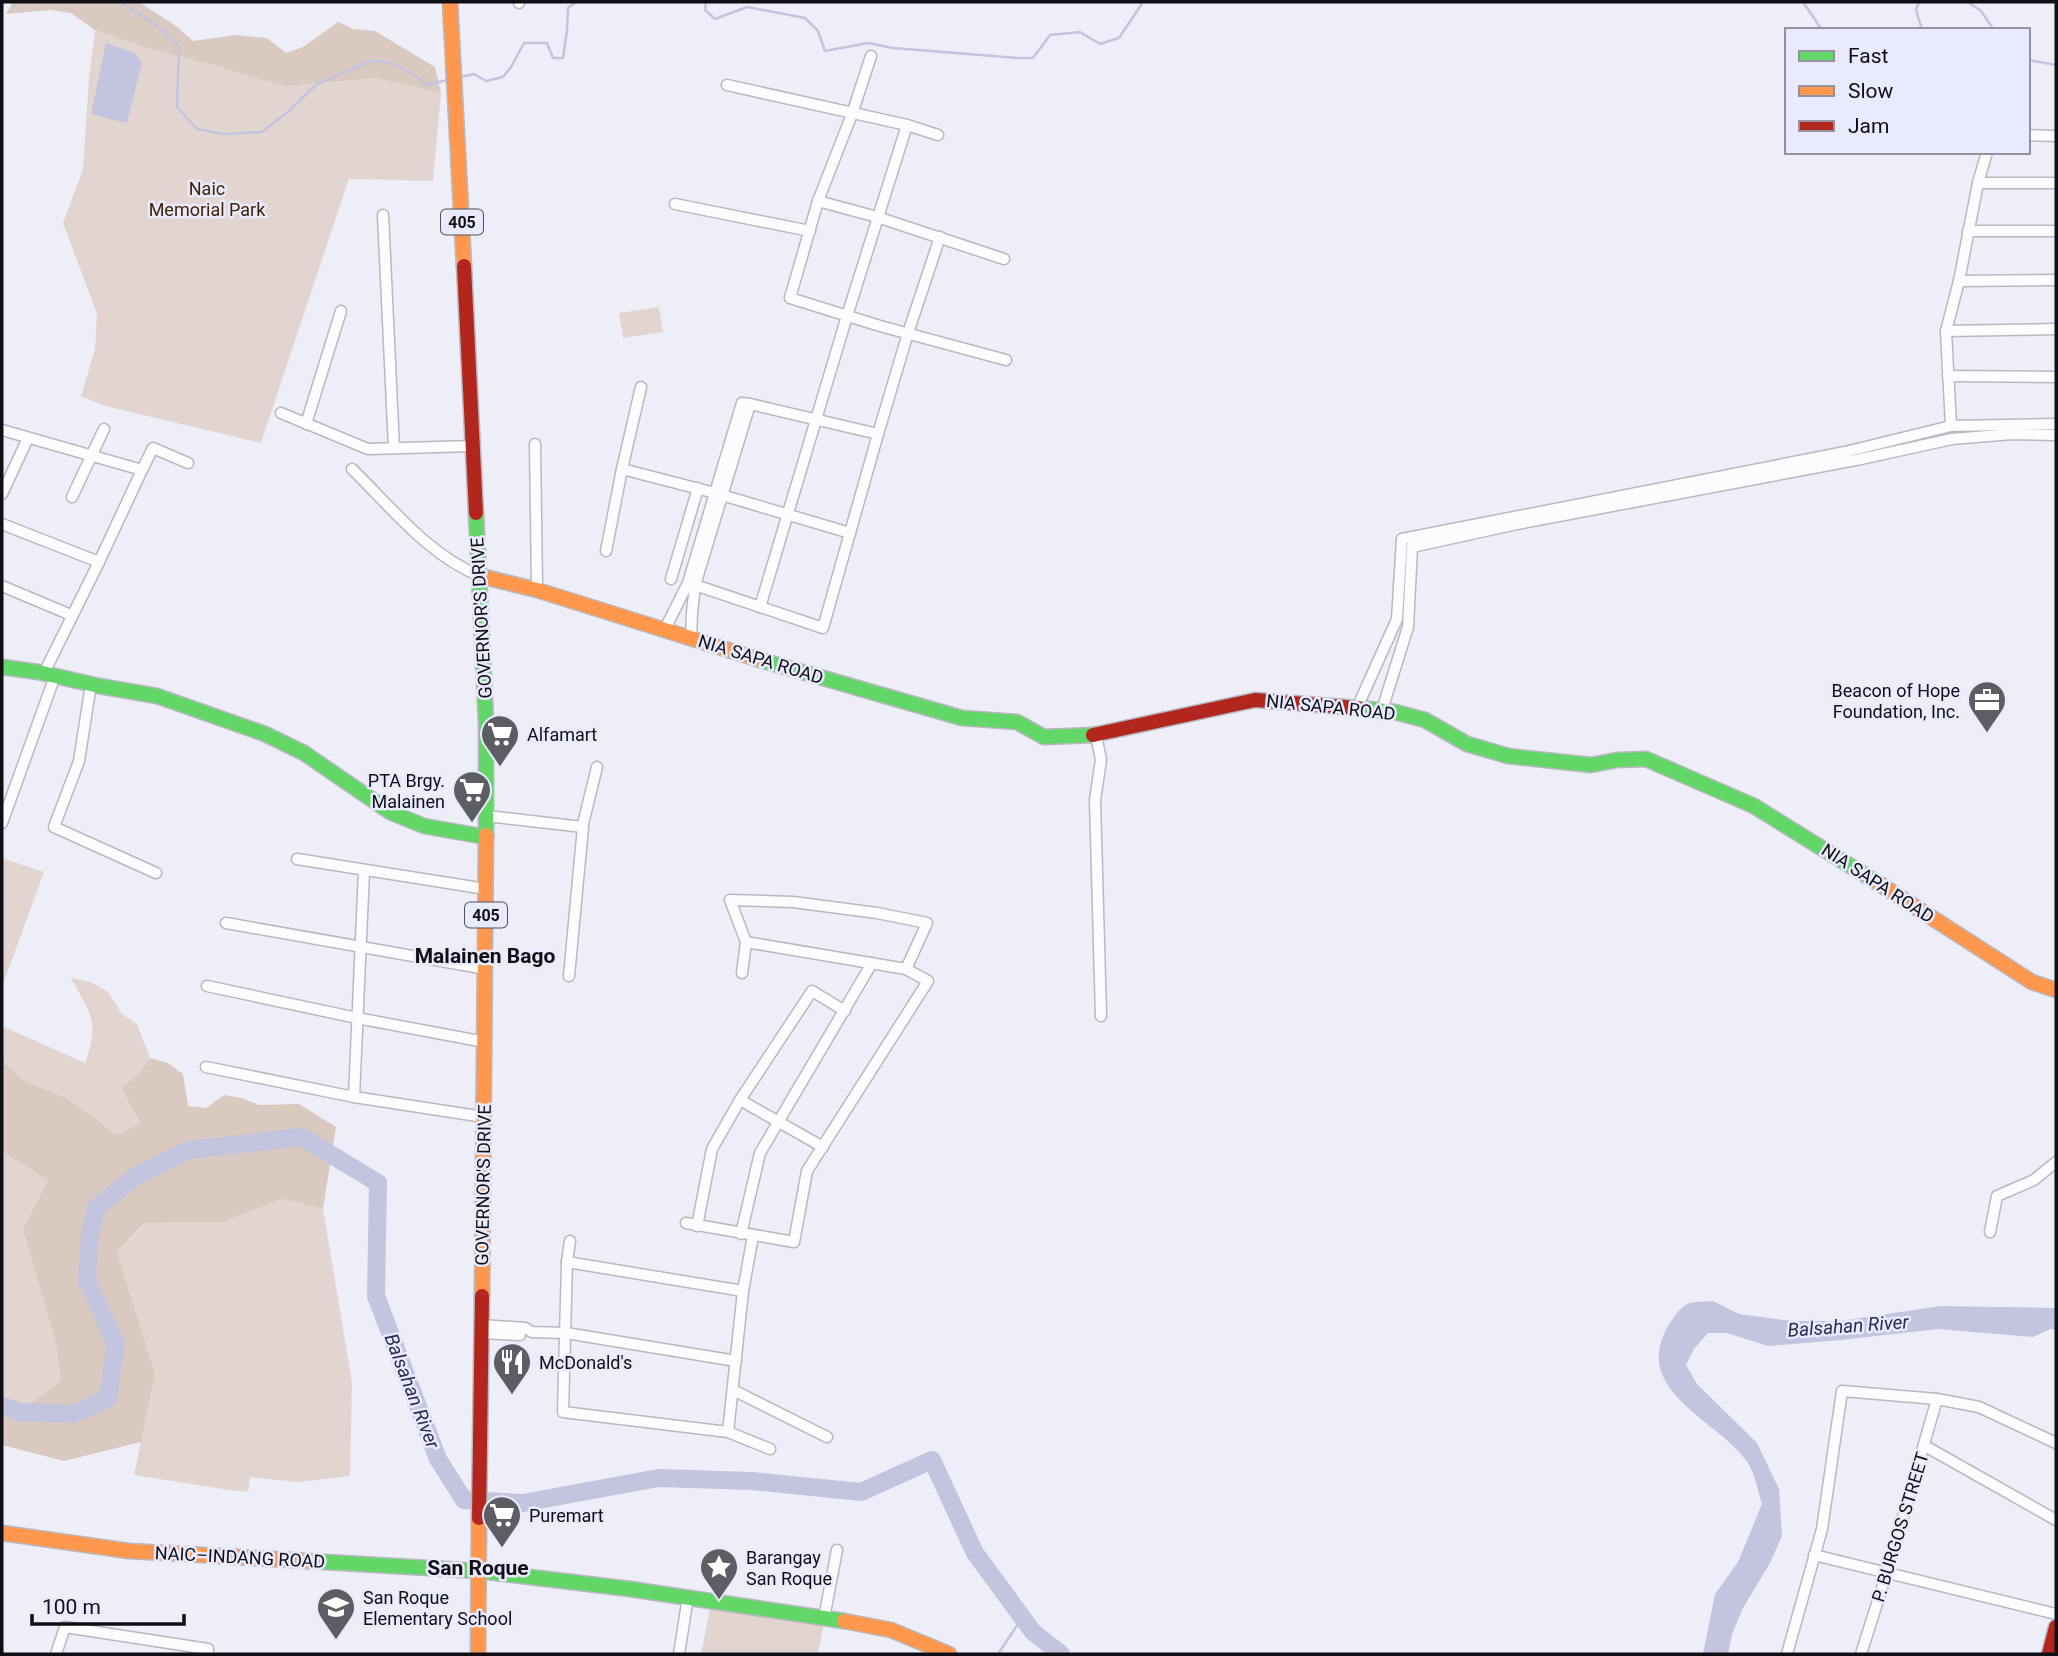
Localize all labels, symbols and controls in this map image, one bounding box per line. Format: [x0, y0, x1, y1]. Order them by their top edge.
legend [1785, 28, 2030, 154]
text: Fast [1848, 44, 1889, 68]
text: Slow [1848, 79, 1894, 103]
text: Jam [1848, 114, 1889, 138]
park label: Naic Memorial Park [149, 178, 266, 220]
road number: 405 [441, 210, 483, 234]
street label: GOVERNOR'S DRIVE [466, 537, 496, 699]
street label: NIA SAPA ROAD [696, 630, 826, 688]
office icon: Beacon of Hope Foundation, Inc. [1966, 679, 2008, 734]
place label: Beacon of Hope Foundation, Inc. [1832, 680, 1960, 722]
street label: NIA SAPA ROAD [1265, 690, 1397, 724]
supermarket icon: Alfamart [479, 713, 521, 768]
place label: Alfamart [527, 724, 597, 745]
supermarket icon: PTA Brgy. Malainen [451, 769, 493, 824]
place label: PTA Brgy. Malainen [368, 770, 445, 812]
street label: NIA SAPA ROAD [1818, 839, 1938, 927]
road number: 405 [465, 903, 507, 928]
district label: Malainen Bago [415, 944, 555, 968]
street label: GOVERNOR'S DRIVE [471, 1104, 495, 1266]
water label: Balsahan River [1787, 1310, 1910, 1342]
water label: Balsahan River [380, 1330, 445, 1452]
restaurant icon: McDonald's [491, 1341, 533, 1396]
place label: McDonald's [539, 1352, 632, 1373]
street label: P. BURGOS STREET [1867, 1449, 1933, 1604]
supermarket icon: Puremart [481, 1494, 523, 1549]
place label: Puremart [529, 1505, 604, 1526]
street label: NAIC–INDANG ROAD [154, 1542, 326, 1572]
place icon: Barangay San Roque [698, 1546, 740, 1601]
place label: Barangay San Roque [746, 1547, 832, 1589]
district label: San Roque [427, 1556, 529, 1580]
scale bar [32, 1582, 184, 1626]
school or university icon: San Roque Elementary School [315, 1586, 357, 1641]
place label: San Roque Elementary School [363, 1587, 512, 1629]
text: 100 m [42, 1595, 101, 1619]

